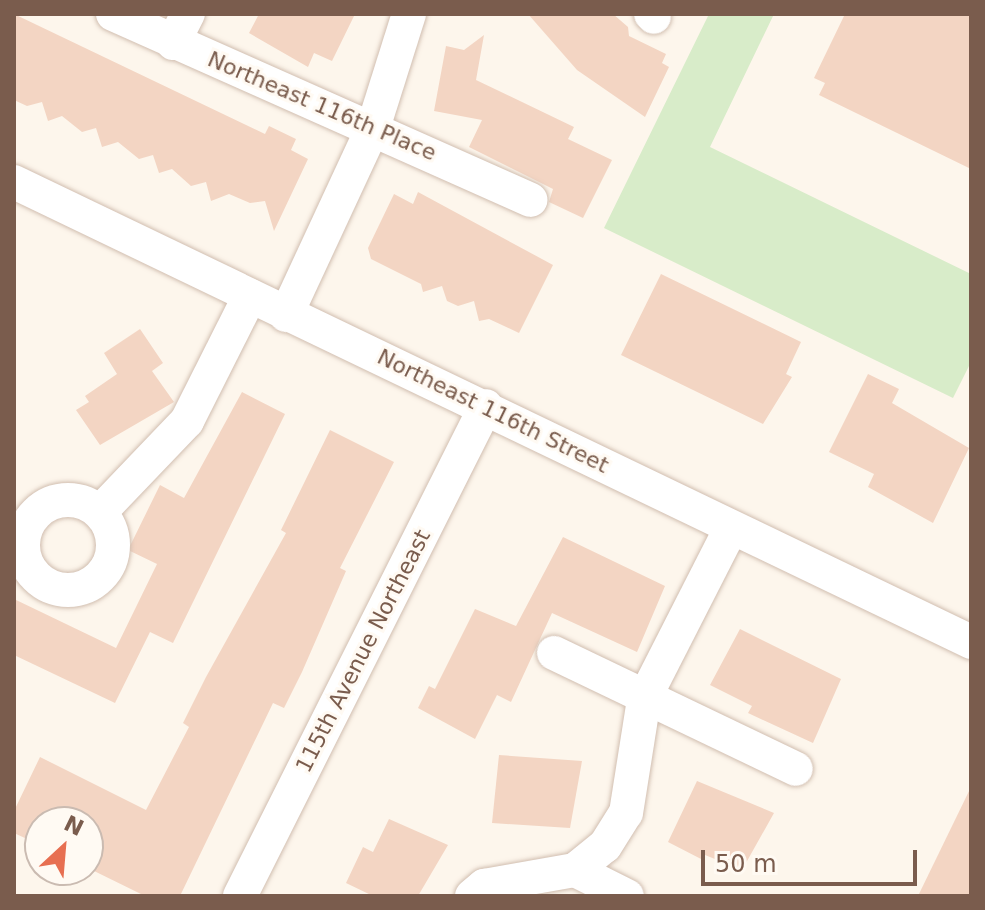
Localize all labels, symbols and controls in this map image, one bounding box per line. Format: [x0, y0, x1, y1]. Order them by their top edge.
street label: Northeast 116th Place [204, 46, 440, 166]
street label: Northeast 116th Street [373, 343, 613, 479]
street label: 115th Avenue Northeast [290, 525, 436, 777]
north arrow [24, 806, 104, 886]
text: N [60, 811, 88, 841]
scale bar [705, 834, 921, 884]
text: 50 m [715, 850, 777, 878]

